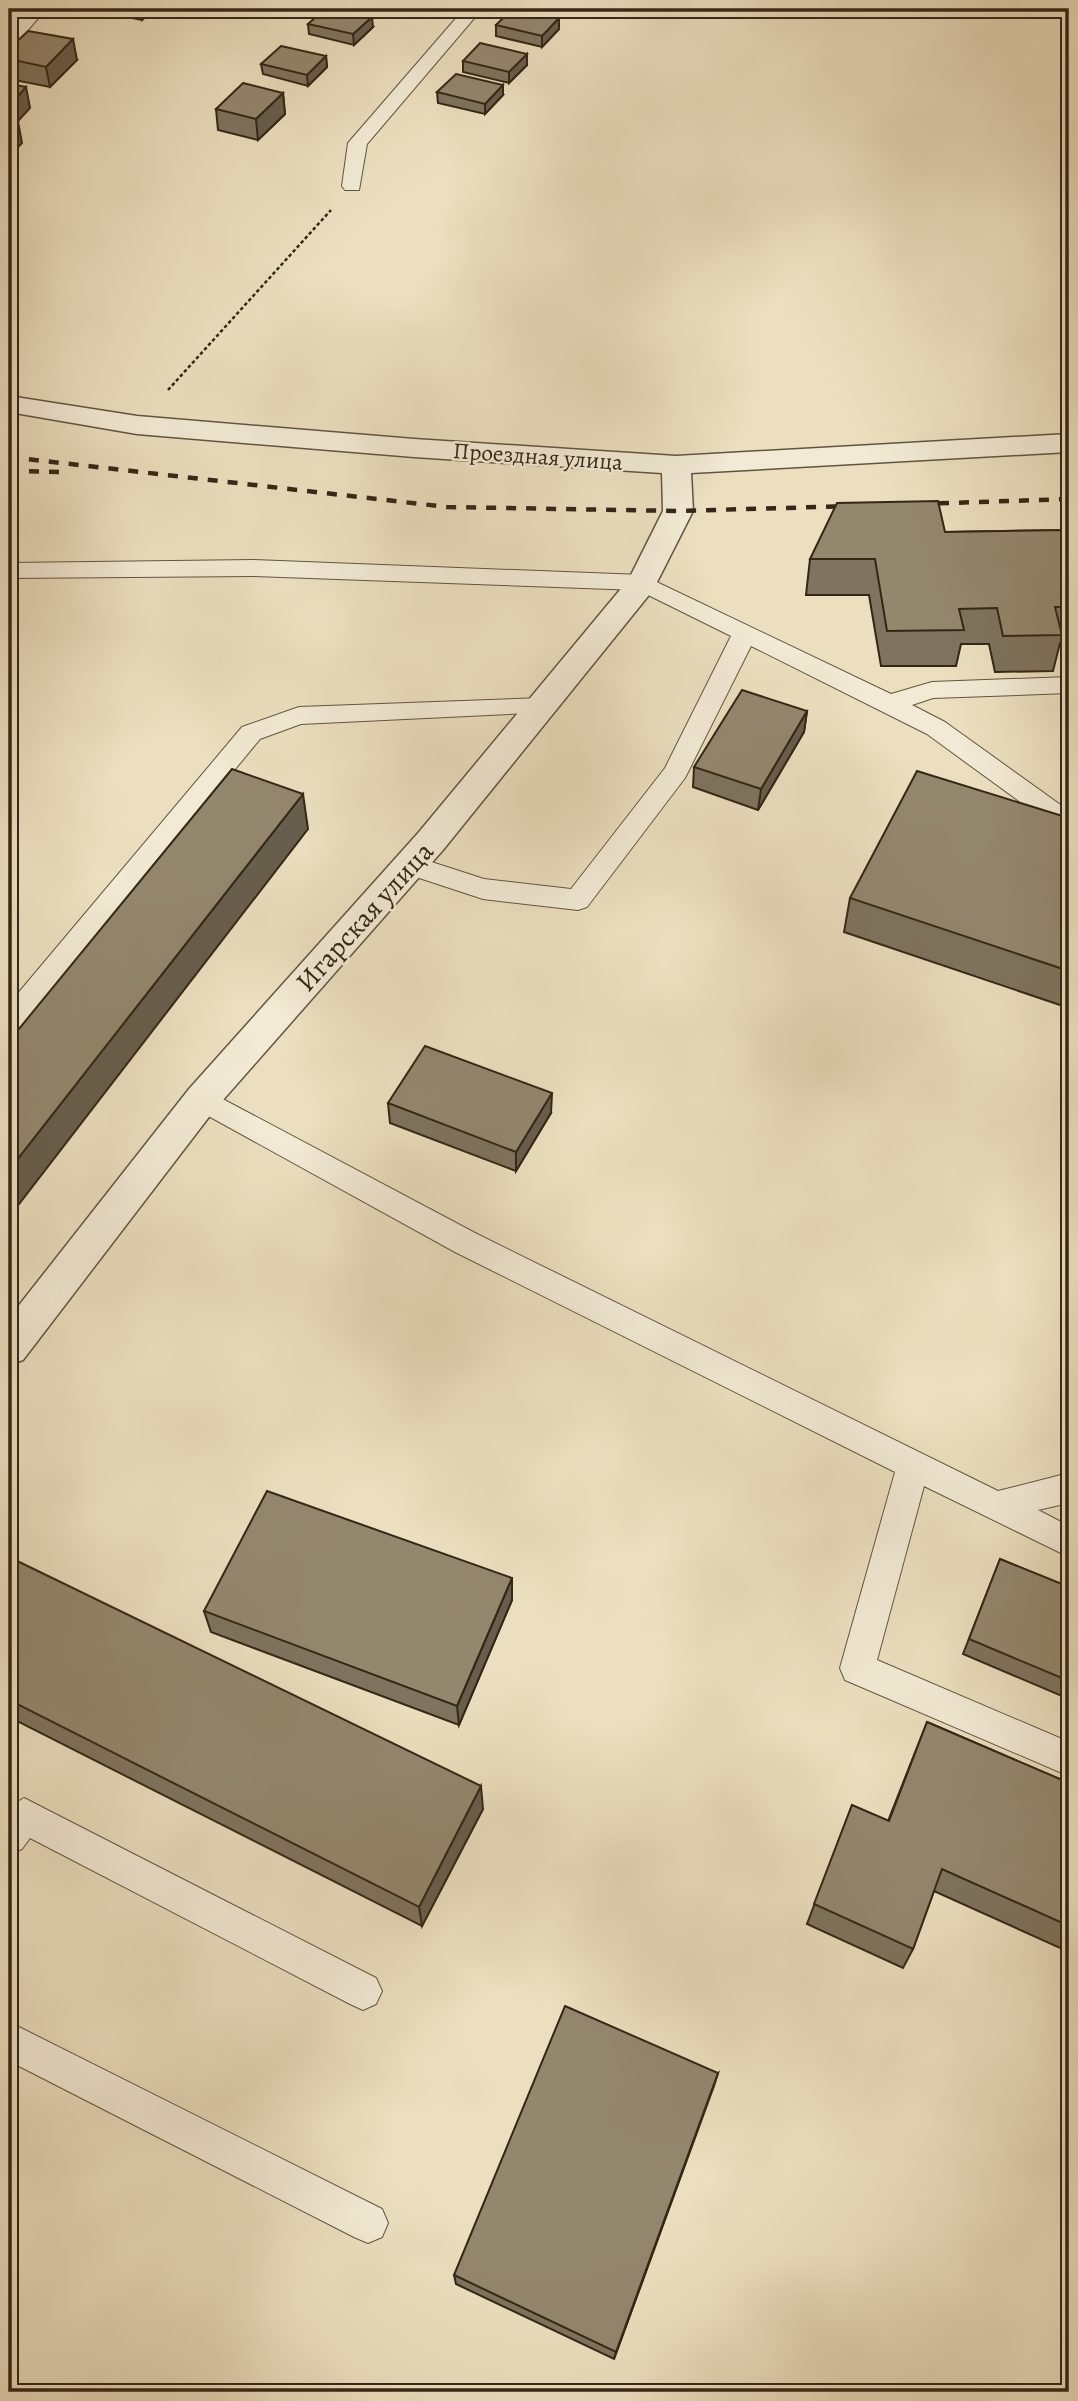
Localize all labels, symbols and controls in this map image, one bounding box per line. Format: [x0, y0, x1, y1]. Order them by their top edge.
street label: Проездная улица [452, 435, 624, 478]
street label: Игарская улица [287, 833, 442, 1000]

